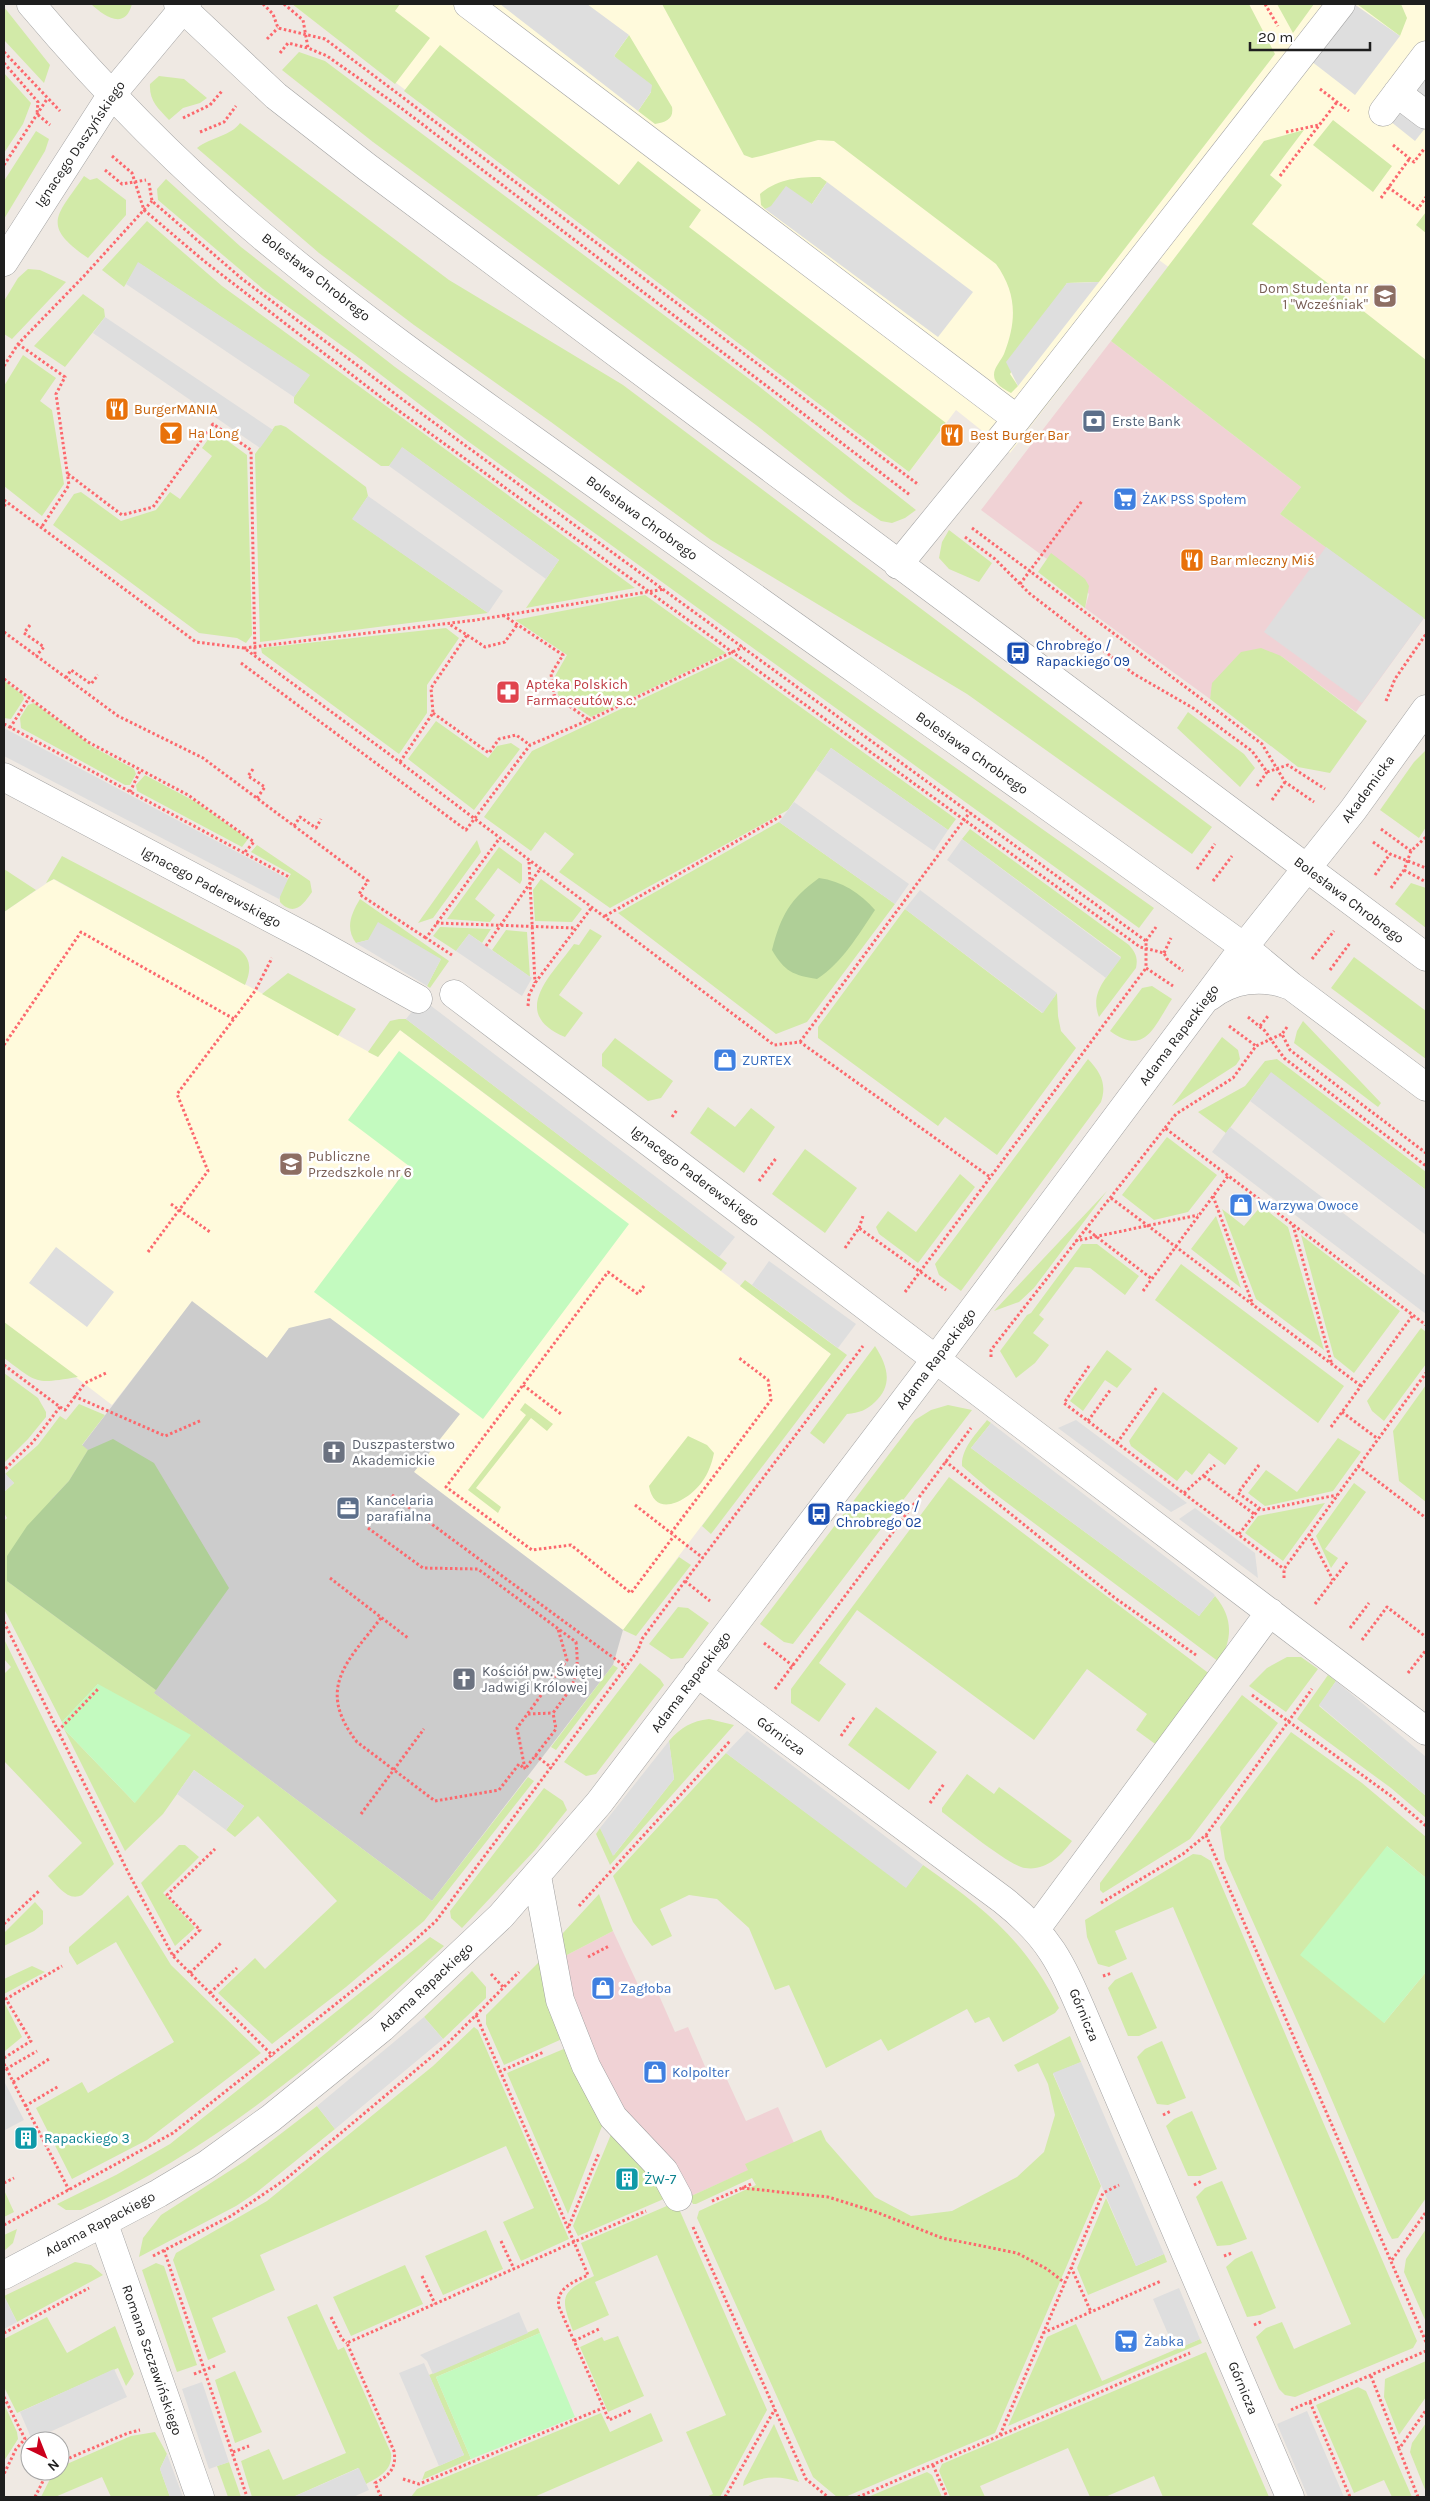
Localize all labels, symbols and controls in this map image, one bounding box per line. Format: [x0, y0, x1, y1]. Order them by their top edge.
scale bar [1250, 20, 1370, 52]
text: 20 m [1258, 28, 1293, 46]
street label: Ignacego Daszyńskiego [31, 77, 129, 211]
street label: Bolesława Chrobrego [258, 229, 374, 325]
place label: Dom Studenta nr 1 "Wcześniak" [1259, 280, 1369, 313]
school or university icon: Dom Studenta nr 1 "Wcześniak" [1372, 283, 1398, 309]
restaurant icon: BurgerMANIA [104, 396, 130, 422]
place label: BurgerMANIA [134, 401, 218, 418]
bank icon: Erste Bank [1081, 408, 1107, 434]
place label: Erste Bank [1112, 413, 1181, 430]
bar icon: Ha Long [158, 420, 184, 446]
restaurant icon: Best Burger Bar [939, 422, 965, 448]
place label: Ha Long [188, 425, 239, 442]
place label: Best Burger Bar [970, 427, 1070, 444]
street label: Bolesława Chrobrego [583, 472, 701, 564]
supermarket icon: ŻAK PSS Społem [1112, 486, 1138, 512]
place label: ŻAK PSS Społem [1142, 491, 1247, 508]
restaurant icon: Bar mleczny Miś [1179, 547, 1205, 573]
place label: Bar mleczny Miś [1210, 552, 1315, 569]
place label: Chrobrego / Rapackiego 09 [1036, 637, 1130, 670]
bus stop icon: Chrobrego / Rapackiego 09 [1005, 640, 1031, 666]
place label: Apteka Polskich Farmaceutów s.c. [526, 676, 636, 709]
pharmacy icon: Apteka Polskich Farmaceutów s.c. [495, 679, 521, 705]
street label: Bolesława Chrobrego [912, 708, 1032, 798]
street label: Akademicka [1338, 752, 1398, 826]
street label: Ignacego Paderewskiego [138, 843, 284, 931]
street label: Bolesława Chrobrego [1291, 853, 1407, 947]
street label: Adama Rapackiego [1135, 981, 1223, 1089]
shop icon: ZURTEX [712, 1047, 738, 1073]
place label: ZURTEX [742, 1052, 792, 1069]
street label: Ignacego Paderewskiego [627, 1122, 763, 1230]
place label: Publiczne Przedszkole nr 6 [308, 1148, 412, 1181]
school or university icon: Publiczne Przedszkole nr 6 [278, 1151, 304, 1177]
shop icon: Warzywa Owoce [1228, 1192, 1254, 1218]
place label: Warzywa Owoce [1258, 1197, 1358, 1214]
street label: Adama Rapackiego [892, 1305, 980, 1413]
place label: Duszpasterstwo Akademickie [352, 1436, 455, 1469]
church icon: Duszpasterstwo Akademickie [321, 1439, 347, 1465]
place label: Kancelaria parafialna [366, 1492, 434, 1525]
office icon: Kancelaria parafialna [335, 1495, 361, 1521]
place label: Rapackiego / Chrobrego 02 [836, 1498, 922, 1531]
bus stop icon: Rapackiego / Chrobrego 02 [806, 1501, 832, 1527]
street label: Adama Rapackiego [647, 1628, 735, 1736]
place label: Kościół pw. Świętej Jadwigi Królowej [482, 1663, 603, 1696]
church icon: Kościół pw. Świętej Jadwigi Królowej [451, 1666, 477, 1692]
street label: Górnicza [753, 1713, 809, 1759]
street label: Adama Rapackiego [375, 1939, 477, 2035]
shop icon: Zagłoba [590, 1975, 616, 2001]
place label: Zagłoba [620, 1980, 671, 1997]
street label: Górnicza [1065, 1986, 1103, 2044]
shop icon: Kolpolter [642, 2059, 668, 2085]
place label: Kolpolter [672, 2064, 730, 2081]
building icon: Rapackiego 3 [13, 2125, 39, 2151]
place label: Rapackiego 3 [44, 2130, 130, 2147]
building icon: ŻW-7 [614, 2166, 640, 2192]
place label: ŻW-7 [644, 2171, 677, 2188]
street label: Adama Rapackiego [42, 2188, 158, 2260]
street label: Romana Szczawińskiego [118, 2282, 186, 2438]
supermarket icon: Żabka [1113, 2328, 1139, 2354]
place label: Żabka [1144, 2333, 1184, 2350]
street label: Górnicza [1224, 2359, 1262, 2417]
north arrow [20, 2431, 70, 2481]
text: N [44, 2455, 63, 2475]

